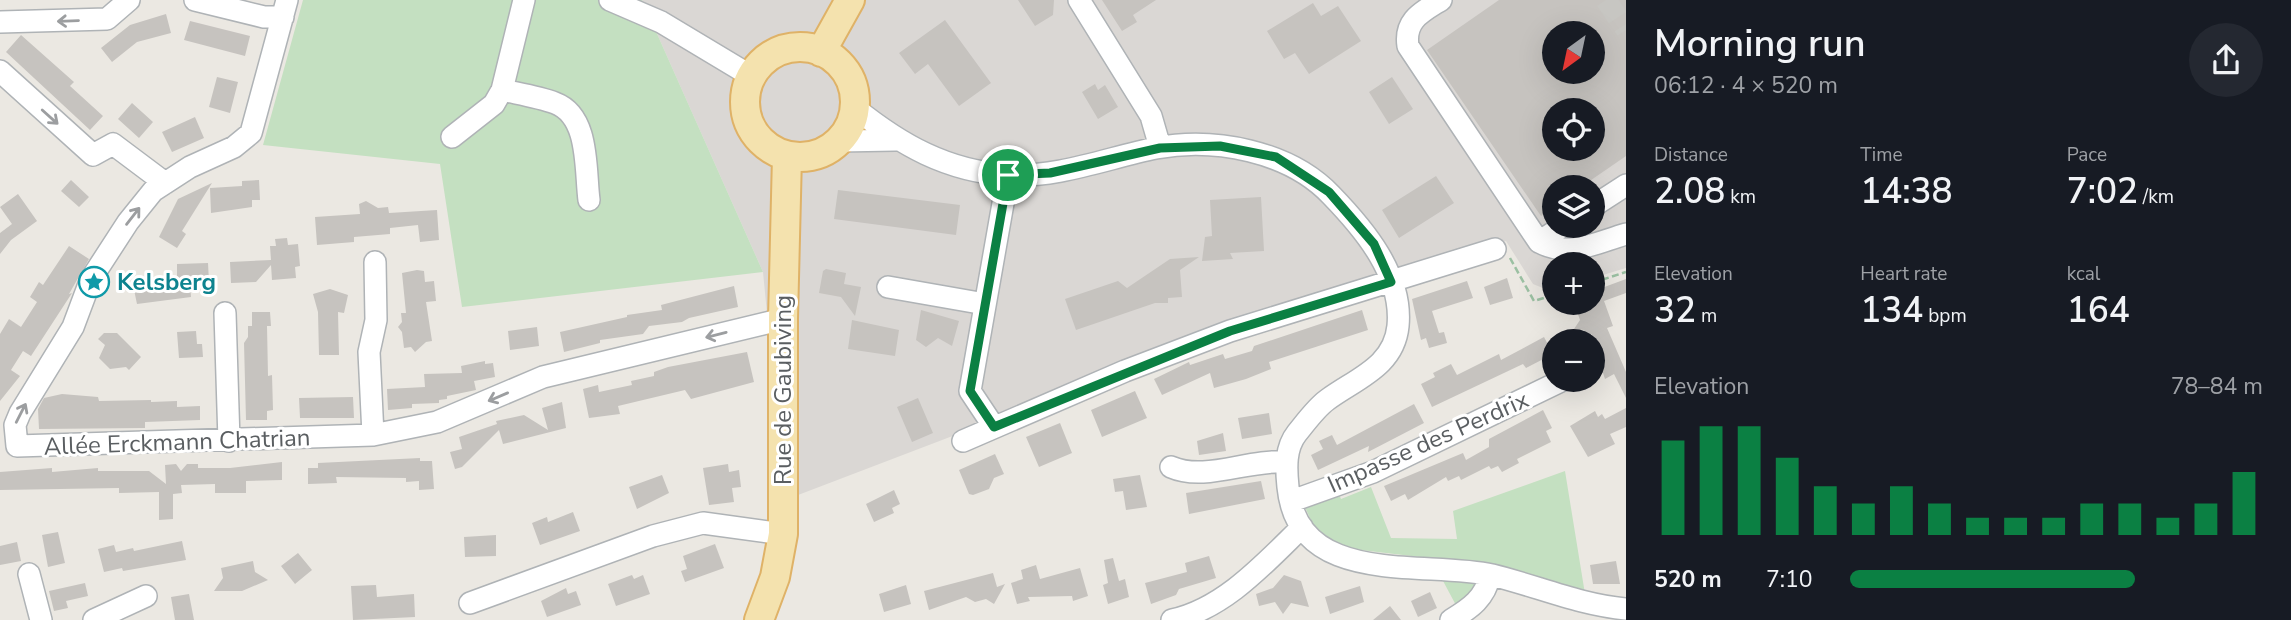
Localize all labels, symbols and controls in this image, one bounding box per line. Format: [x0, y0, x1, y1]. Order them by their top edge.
one-way arrow [57, 14, 80, 28]
text: Morning run [1654, 18, 1866, 69]
north arrow [1542, 21, 1605, 84]
map controls [1542, 21, 1605, 392]
button: share [2189, 23, 2263, 97]
text: 06:12 · 4 × 520 m [1654, 70, 1838, 101]
button: locate [1542, 98, 1605, 161]
one-way arrow [41, 109, 59, 125]
text: Distance [1654, 142, 1728, 168]
text: Time [1860, 142, 1903, 168]
text: Pace [2067, 142, 2107, 168]
pin [978, 145, 1038, 205]
icon: arrive [989, 156, 1027, 194]
text: 2.08 [1654, 168, 1725, 215]
text: 14:38 [1860, 168, 1953, 215]
text: 7:02 [2067, 168, 2138, 215]
button: layers [1542, 175, 1605, 238]
text: km [1725, 184, 1756, 210]
text: /km [2138, 184, 2174, 210]
one-way arrow [125, 208, 140, 226]
button: + [1542, 252, 1605, 315]
text: Elevation [1654, 261, 1733, 287]
text: Heart rate [1860, 261, 1947, 287]
text: kcal [2067, 261, 2100, 287]
place icon: Kelsberg [77, 265, 111, 299]
place label: Kelsberg [117, 266, 216, 298]
text: 32 [1654, 287, 1696, 334]
text: 134 [1860, 287, 1923, 334]
text: 164 [2067, 287, 2130, 334]
street label: Rue de Gaubiving [767, 295, 799, 485]
text: m [1696, 303, 1717, 329]
text: bpm [1923, 303, 1967, 329]
one-way arrow [705, 329, 728, 342]
button: − [1542, 329, 1605, 392]
text: Elevation [1654, 371, 1749, 402]
text: 78–84 m [2171, 371, 2263, 402]
street label: Impasse des Perdrix [1323, 383, 1534, 501]
one-way arrow [488, 391, 509, 404]
one-way arrow [15, 403, 29, 424]
street label: Allée Erckmann Chatrian [43, 421, 311, 463]
text: 520 m [1654, 564, 1722, 595]
text: 7:10 [1766, 564, 1813, 595]

